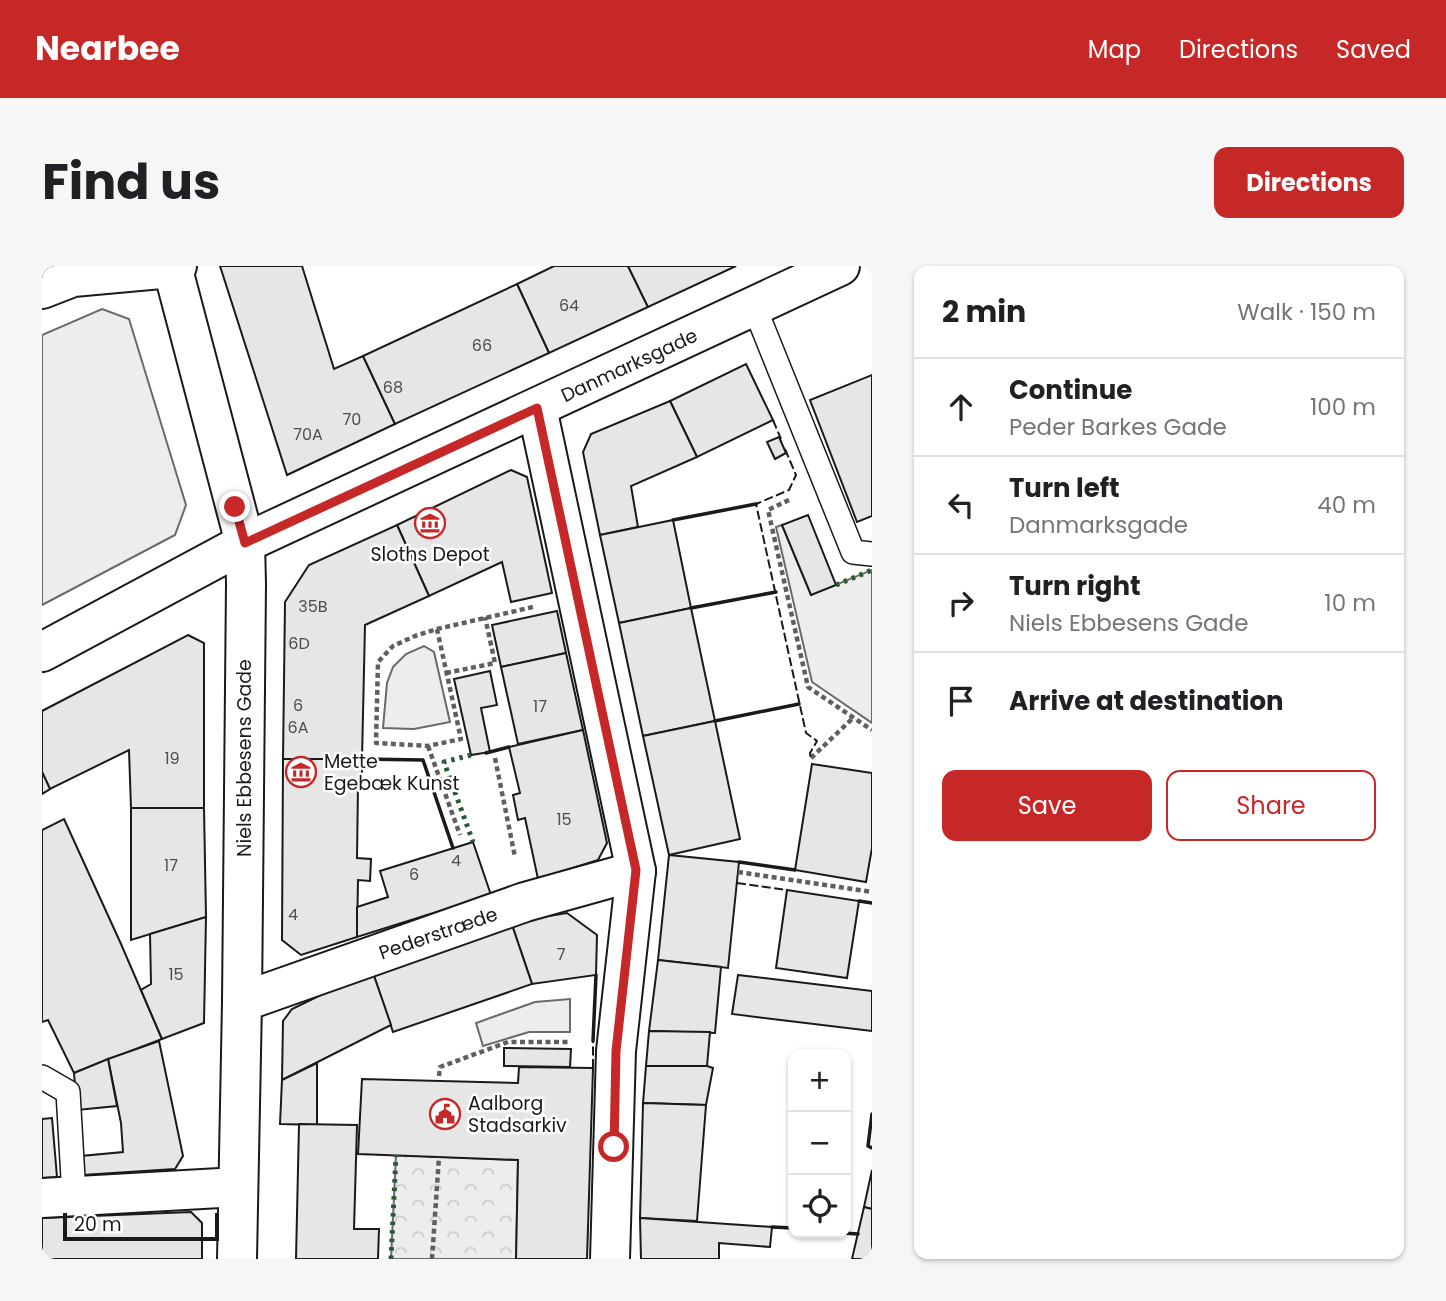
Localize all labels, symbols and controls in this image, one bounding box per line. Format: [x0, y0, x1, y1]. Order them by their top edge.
text: Nearbee [35, 25, 180, 72]
text: Map [1088, 33, 1141, 66]
text: Directions [1179, 33, 1298, 66]
text: Saved [1336, 33, 1411, 66]
button: Directions [1214, 147, 1404, 218]
text: Find us [42, 148, 220, 216]
text: 2 min [942, 290, 1026, 333]
house number: 64 [559, 294, 579, 317]
text: Walk · 150 m [1237, 296, 1376, 328]
street label: Danmarksgade [556, 322, 702, 409]
house number: 66 [472, 334, 492, 357]
text: Continue [1009, 372, 1132, 408]
house number: 68 [383, 376, 403, 399]
icon: ahead [942, 388, 980, 426]
text: 100 m [1310, 391, 1376, 423]
house number: 70 [343, 408, 361, 431]
text: Peder Barkes Gade [1009, 411, 1227, 443]
house number: 70A [293, 423, 323, 446]
text: Turn left [1009, 470, 1120, 506]
icon: left [942, 486, 980, 524]
text: 40 m [1317, 489, 1376, 521]
route end [219, 491, 250, 522]
museum icon: Sloths Depot [413, 506, 447, 540]
text: Danmarksgade [1009, 509, 1188, 541]
place label: Sloths Depot [370, 541, 490, 568]
text: Turn right [1009, 568, 1141, 604]
icon: right [942, 584, 980, 622]
text: 10 m [1324, 587, 1376, 619]
house number: 35B [298, 595, 328, 618]
text: Niels Ebbesens Gade [1009, 607, 1248, 639]
house number: 6D [288, 632, 310, 655]
street label: Niels Ebbesens Gade [231, 659, 258, 857]
icon: arrive [942, 682, 980, 720]
text: Arrive at destination [1009, 683, 1284, 719]
house number: 6 [293, 694, 303, 717]
house number: 17 [533, 695, 547, 718]
house number: 6A [288, 716, 309, 739]
house number: 19 [164, 747, 180, 770]
place label: Mette Egebæk Kunst [324, 748, 460, 797]
museum icon: Mette Egebæk Kunst [284, 755, 318, 789]
button: Save [942, 770, 1152, 841]
button: Share [1166, 770, 1376, 841]
house number: 15 [556, 808, 572, 831]
house number: 4 [451, 849, 461, 872]
house number: 17 [164, 854, 178, 877]
house number: 6 [409, 863, 419, 886]
street label: Pederstræde [375, 901, 501, 966]
house number: 4 [288, 903, 298, 926]
house number: 7 [557, 943, 566, 966]
house number: 15 [168, 963, 184, 986]
map controls [788, 1049, 851, 1238]
button: + [788, 1049, 851, 1112]
place label: Aalborg Stadsarkiv [468, 1090, 567, 1139]
public building icon: Aalborg Stadsarkiv [428, 1097, 462, 1131]
button: − [788, 1112, 851, 1175]
route start [598, 1131, 629, 1162]
button: locate [788, 1175, 851, 1238]
scale bar [63, 1210, 219, 1242]
text: 20 m [74, 1211, 122, 1238]

